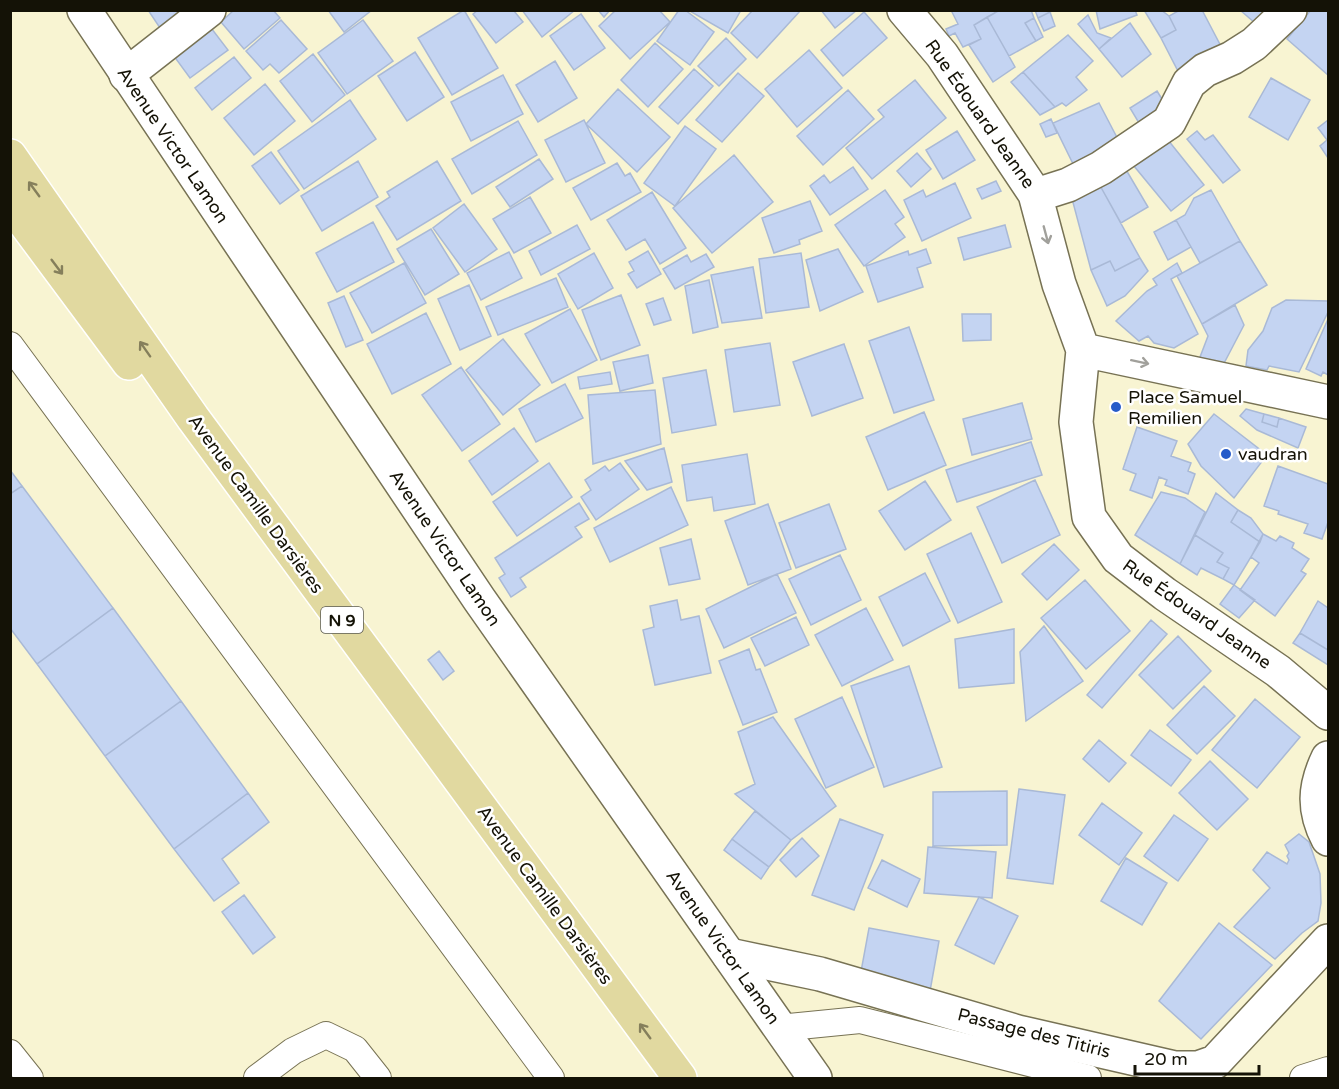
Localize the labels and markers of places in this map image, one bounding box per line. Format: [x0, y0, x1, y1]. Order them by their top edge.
place label: Place Samuel Remilien [1128, 386, 1242, 429]
marker: Place Samuel Remilien [1109, 400, 1123, 414]
place label: vaudran [1238, 443, 1308, 465]
marker: vaudran [1219, 447, 1233, 461]

